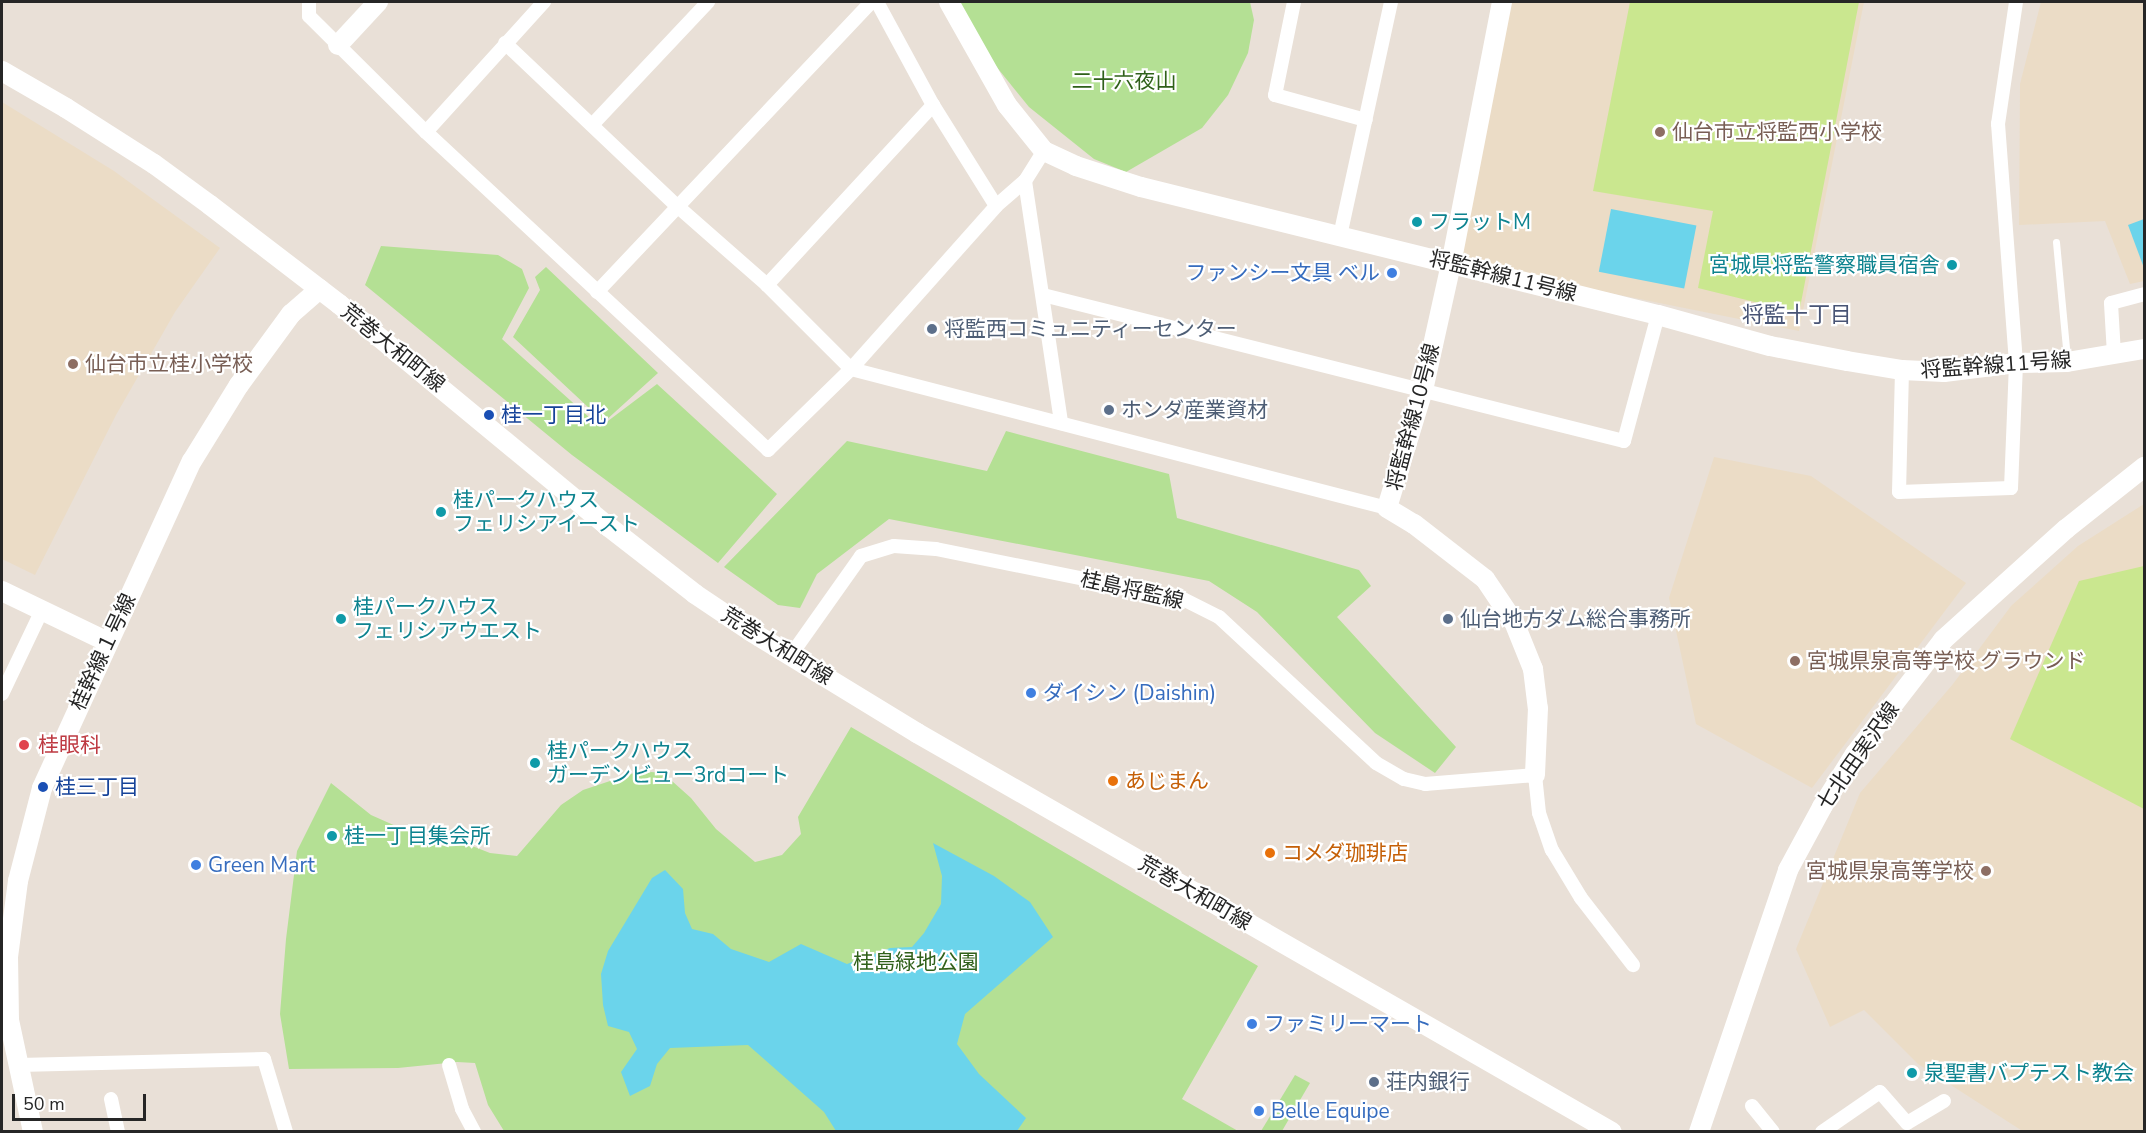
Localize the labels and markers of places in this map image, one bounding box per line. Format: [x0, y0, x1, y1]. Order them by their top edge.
place label: 仙台市立将監西小学校 [1672, 119, 1882, 145]
marker: 仙台市立将監西小学校 [1653, 125, 1667, 139]
place label: フラットM [1429, 209, 1531, 235]
marker: フラットM [1410, 215, 1424, 229]
place label: 宮城県将監警察職員宿舎 [1709, 252, 1940, 278]
marker: 宮城県将監警察職員宿舎 [1945, 258, 1959, 272]
place label: ファンシー文具 ベル [1186, 260, 1380, 286]
marker: ファンシー文具 ベル [1385, 266, 1399, 280]
place label: 将監西コミュニティーセンター [944, 316, 1238, 342]
marker: 将監西コミュニティーセンター [925, 322, 939, 336]
place label: 仙台市立桂小学校 [85, 351, 253, 377]
marker: 仙台市立桂小学校 [66, 357, 80, 371]
place label: ホンダ産業資材 [1121, 397, 1268, 423]
place label: 桂一丁目北 [501, 402, 606, 428]
marker: ホンダ産業資材 [1102, 403, 1116, 417]
marker: 桂一丁目北 [482, 408, 496, 422]
place label: 桂パークハウス フェリシアイースト [453, 487, 642, 537]
marker: 桂パークハウス フェリシアイースト [434, 505, 448, 519]
place label: 桂パークハウス フェリシアウエスト [353, 594, 542, 644]
place label: 仙台地方ダム総合事務所 [1460, 606, 1691, 632]
marker: 桂パークハウス フェリシアウエスト [334, 612, 348, 626]
marker: 仙台地方ダム総合事務所 [1441, 612, 1455, 626]
place label: 宮城県泉高等学校 グラウンド [1807, 648, 2085, 674]
marker: 宮城県泉高等学校 グラウンド [1788, 654, 1802, 668]
place label: ダイシン (Daishin) [1043, 680, 1216, 706]
marker: ダイシン (Daishin) [1024, 686, 1038, 700]
place label: 桂眼科 [38, 732, 101, 758]
marker: 桂眼科 [15, 736, 33, 754]
place label: 桂パークハウス ガーデンビュー3rdコート [547, 738, 789, 788]
marker: 桂パークハウス ガーデンビュー3rdコート [528, 756, 542, 770]
place label: あじまん [1125, 768, 1209, 794]
place label: 桂三丁目 [55, 774, 139, 800]
marker: あじまん [1106, 774, 1120, 788]
marker: 桂三丁目 [36, 780, 50, 794]
place label: 桂一丁目集会所 [344, 823, 491, 849]
marker: 桂一丁目集会所 [325, 829, 339, 843]
place label: コメダ珈琲店 [1282, 840, 1408, 866]
marker: コメダ珈琲店 [1263, 846, 1277, 860]
place label: Green Mart [208, 852, 315, 878]
marker: Green Mart [189, 858, 203, 872]
place label: 宮城県泉高等学校 [1806, 858, 1974, 884]
marker: 宮城県泉高等学校 [1979, 864, 1993, 878]
place label: ファミリーマート [1264, 1011, 1432, 1037]
marker: ファミリーマート [1245, 1017, 1259, 1031]
place label: 泉聖書バプテスト教会 [1924, 1060, 2134, 1086]
marker: 泉聖書バプテスト教会 [1905, 1066, 1919, 1080]
place label: 荘内銀行 [1386, 1069, 1470, 1095]
marker: 荘内銀行 [1367, 1075, 1381, 1089]
place label: Belle Equipe [1271, 1098, 1390, 1124]
marker: Belle Equipe [1252, 1104, 1266, 1118]

